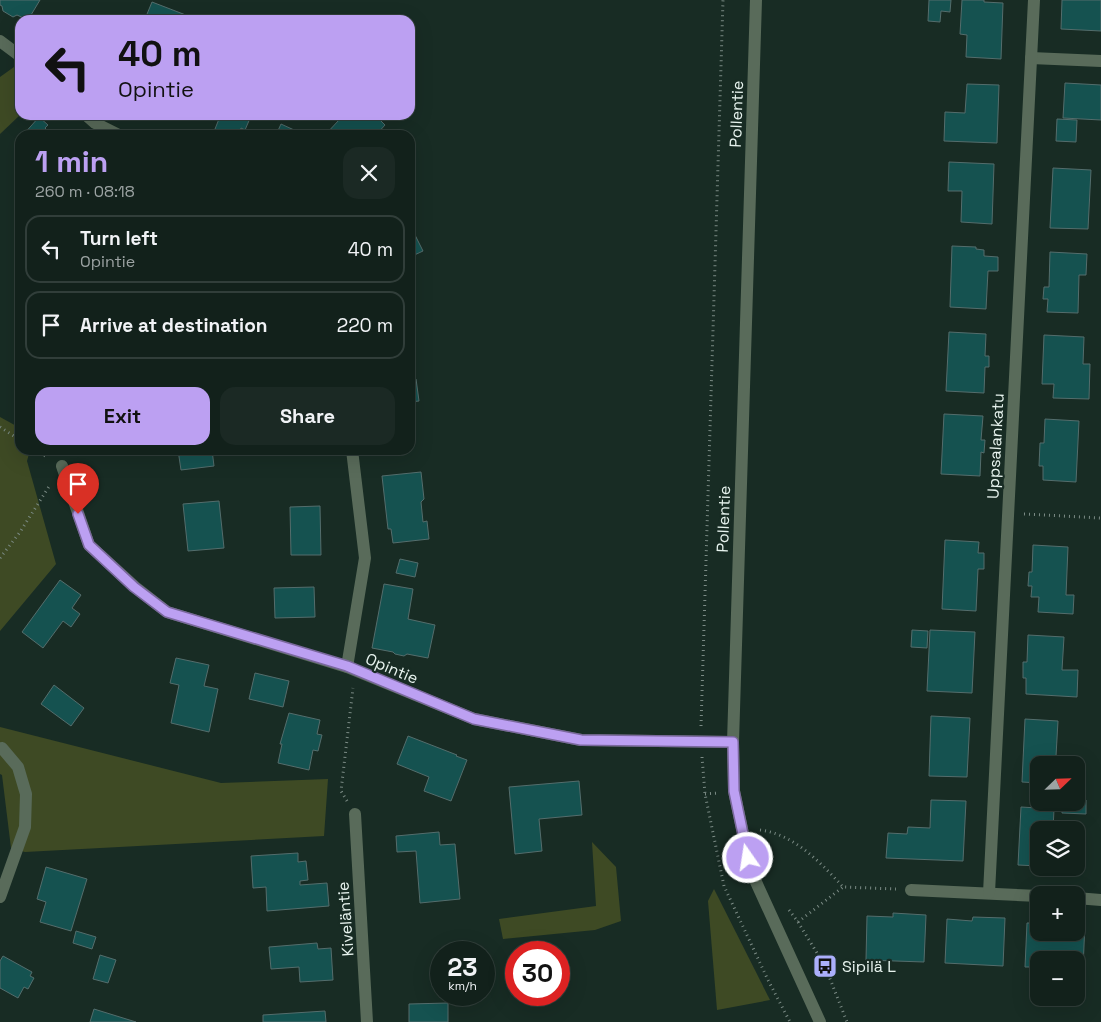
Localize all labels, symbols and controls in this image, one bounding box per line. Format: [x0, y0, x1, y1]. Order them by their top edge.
text: 40 m [118, 32, 202, 76]
icon: left [35, 35, 100, 100]
text: Opintie [118, 75, 194, 103]
street label: Pollentie [725, 80, 748, 148]
text: 1 min [35, 142, 108, 181]
button: close [343, 147, 395, 199]
text: 260 m · 08:18 [35, 181, 135, 202]
text: Turn left [80, 226, 158, 251]
icon: left [37, 235, 65, 263]
text: 40 m [348, 237, 393, 262]
text: Opintie [80, 251, 135, 272]
icon: arrive [37, 311, 65, 339]
text: Arrive at destination [80, 313, 268, 338]
text: 220 m [337, 313, 393, 338]
button: Exit [35, 387, 210, 445]
button: Share [220, 387, 395, 445]
street label: Uppsalankatu [982, 393, 1009, 500]
pin [57, 463, 99, 514]
icon: arrive [64, 470, 92, 498]
street label: Pollentie [712, 485, 735, 553]
street label: Opintie [362, 648, 421, 689]
north arrow [1030, 756, 1085, 811]
map controls [1030, 756, 1085, 1006]
button: layers [1030, 821, 1085, 876]
position arrow [721, 831, 773, 883]
street label: Kiveläntie [332, 881, 359, 957]
button: + [1030, 886, 1085, 941]
speed limit sign: 30 [505, 941, 570, 1006]
text: 23 [447, 951, 478, 983]
button: − [1030, 951, 1085, 1006]
bus stop icon: Sipilä L [812, 953, 838, 979]
place label: Sipilä L [842, 956, 896, 977]
text: km/h [448, 978, 477, 994]

